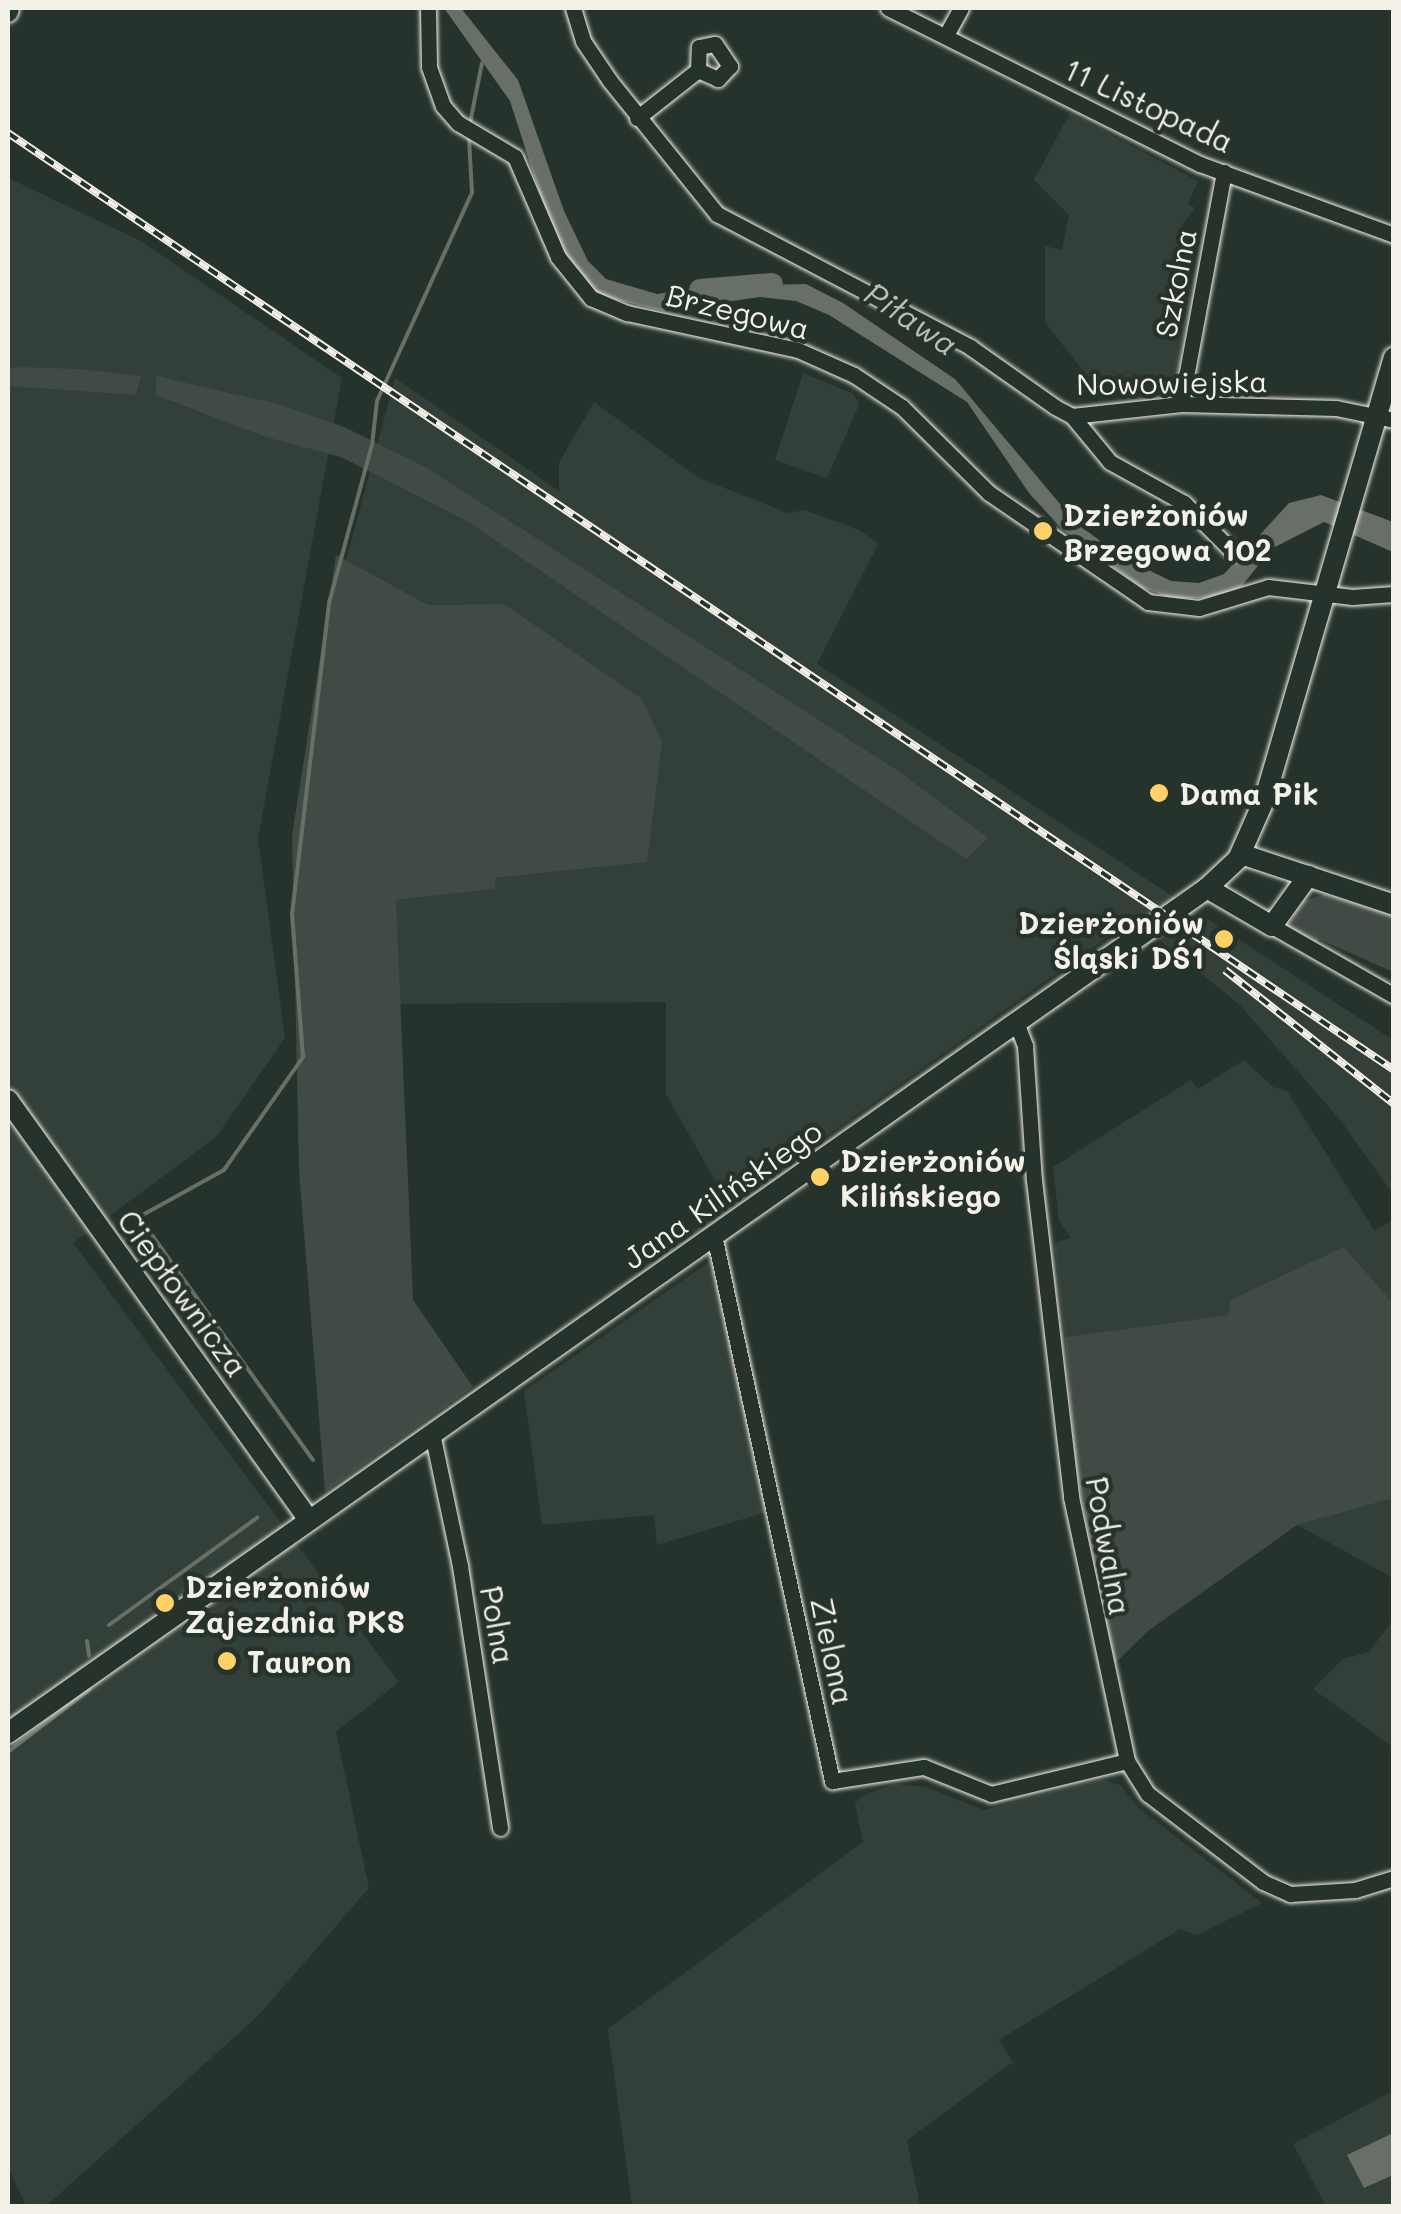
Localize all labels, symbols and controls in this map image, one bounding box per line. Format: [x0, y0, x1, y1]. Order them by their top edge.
street label: 11 Listopada [1059, 50, 1239, 160]
street label: Szkolna [1147, 226, 1203, 340]
water label: Piława [858, 273, 966, 363]
street label: Brzegowa [663, 276, 813, 346]
street label: Nowowiejska [1076, 362, 1268, 402]
place label: Dzierżoniów Brzegowa 102 [1063, 496, 1271, 566]
marker: Dzierżoniów Brzegowa 102 [1032, 520, 1054, 542]
place label: Dama Pik [1179, 775, 1319, 811]
marker: Dama Pik [1148, 782, 1170, 804]
place label: Dzierżoniów Śląski DŚ1 [1018, 904, 1204, 974]
marker: Dzierżoniów Śląski DŚ1 [1213, 928, 1235, 950]
street label: Jana Kilińskiego [616, 1112, 828, 1276]
place label: Dzierżoniów Kilińskiego [840, 1142, 1026, 1212]
marker: Dzierżoniów Kilińskiego [809, 1166, 831, 1188]
street label: Ciepłownicza [111, 1203, 255, 1383]
street label: Podwalna [1079, 1474, 1139, 1618]
place label: Dzierżoniów Zajezdnia PKS [185, 1568, 405, 1638]
street label: Polna [473, 1583, 523, 1667]
marker: Dzierżoniów Zajezdnia PKS [154, 1592, 176, 1614]
street label: Zielona [804, 1594, 862, 1708]
place label: Tauron [247, 1643, 351, 1679]
marker: Tauron [216, 1650, 238, 1672]

